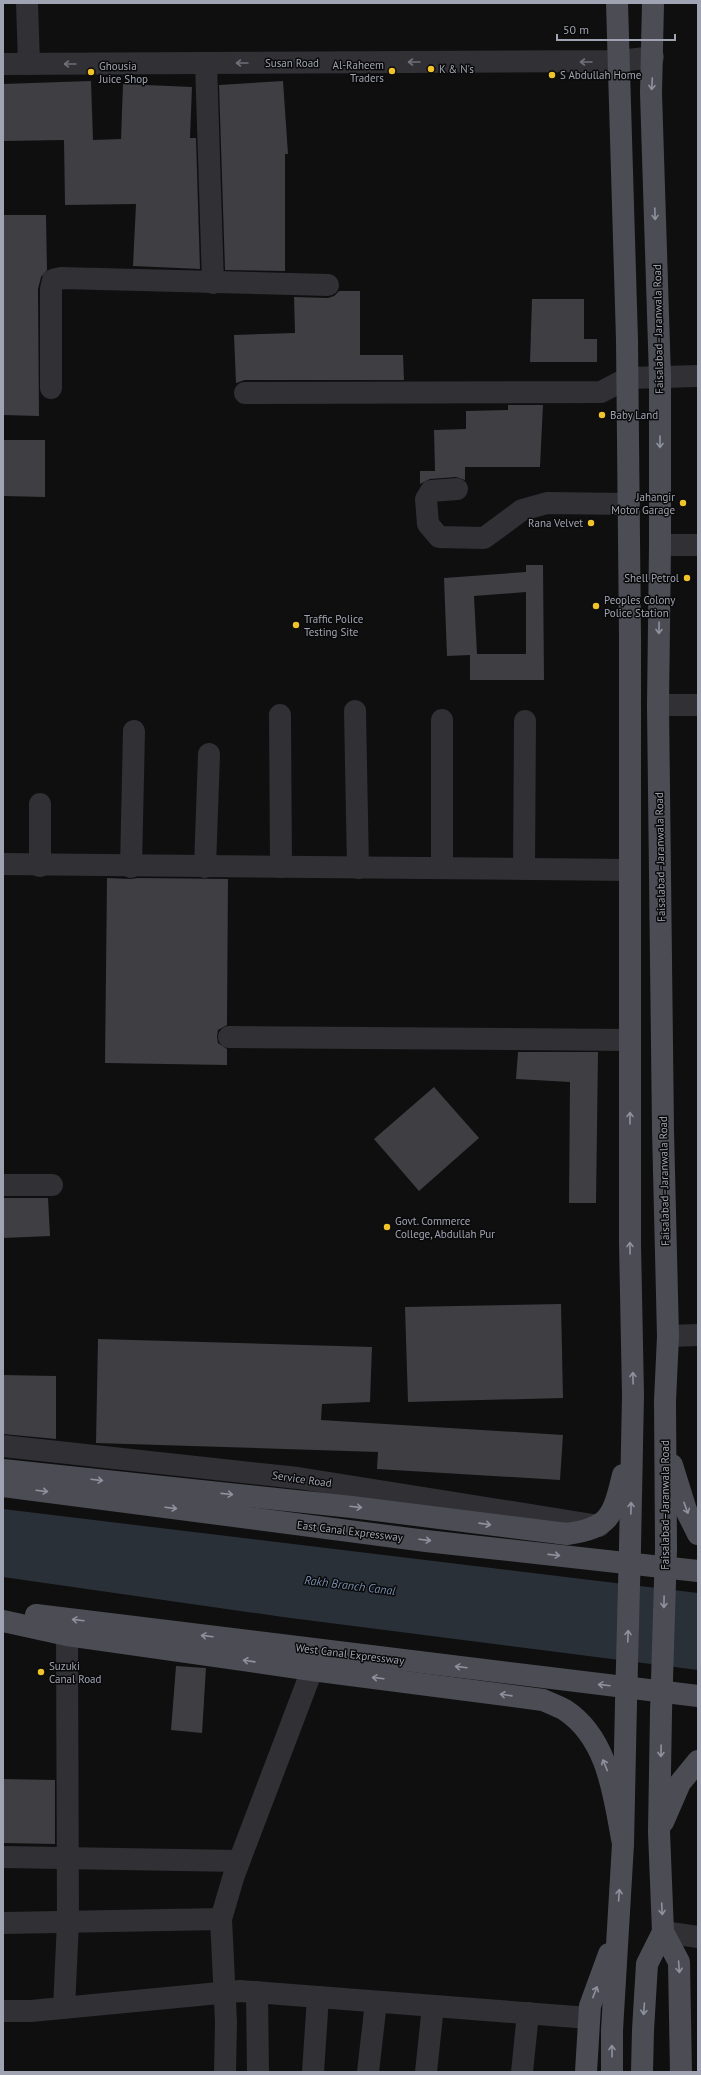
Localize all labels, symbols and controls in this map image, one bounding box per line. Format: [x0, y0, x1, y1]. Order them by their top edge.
scale bar [557, 16, 675, 42]
text: 50 m [563, 22, 589, 37]
street label: Susan Road [265, 56, 319, 70]
place label: Al-Raheem Traders [332, 58, 384, 85]
one-way arrow [408, 58, 421, 66]
one-way arrow [580, 58, 593, 66]
place label: Ghousia Juice Shop [98, 59, 148, 86]
one-way arrow [236, 59, 249, 67]
one-way arrow [64, 60, 77, 68]
place label: K & N's [439, 62, 474, 76]
marker: K & N's [426, 64, 436, 74]
marker: Al-Raheem Traders [387, 66, 397, 76]
marker: Ghousia Juice Shop [86, 67, 96, 77]
place label: S Abdullah Home [560, 68, 642, 82]
marker: S Abdullah Home [547, 70, 557, 80]
one-way arrow [648, 77, 655, 90]
one-way arrow [651, 207, 659, 220]
street label: Faisalabad–Jaranwala Road [650, 264, 666, 394]
place label: Baby Land [610, 408, 658, 422]
marker: Baby Land [597, 410, 607, 420]
one-way arrow [656, 435, 664, 448]
place label: Jahangir Motor Garage [611, 490, 675, 517]
marker: Jahangir Motor Garage [678, 498, 688, 508]
place label: Rana Velvet [528, 516, 583, 530]
marker: Rana Velvet [586, 518, 596, 528]
place label: Shell Petrol [624, 571, 680, 585]
marker: Shell Petrol [682, 573, 692, 583]
place label: Peoples Colony Police Station [604, 593, 676, 620]
marker: Peoples Colony Police Station [591, 601, 601, 611]
place label: Traffic Police Testing Site [304, 612, 364, 639]
marker: Traffic Police Testing Site [291, 620, 301, 630]
one-way arrow [655, 621, 663, 634]
street label: Faisalabad–Jaranwala Road [652, 792, 668, 922]
one-way arrow [626, 1112, 634, 1125]
street label: Faisalabad–Jaranwala Road [656, 1116, 672, 1246]
place label: Govt. Commerce College, Abdullah Pur [395, 1214, 495, 1241]
marker: Govt. Commerce College, Abdullah Pur [382, 1222, 392, 1232]
one-way arrow [626, 1242, 634, 1255]
one-way arrow [629, 1372, 637, 1385]
street label: Faisalabad–Jaranwala Road [658, 1440, 672, 1570]
street label: Service Road [271, 1468, 333, 1490]
one-way arrow [91, 1477, 104, 1484]
one-way arrow [35, 1487, 48, 1495]
one-way arrow [220, 1491, 233, 1498]
one-way arrow [627, 1502, 635, 1515]
one-way arrow [682, 1502, 690, 1514]
one-way arrow [349, 1503, 362, 1511]
one-way arrow [164, 1504, 177, 1512]
street label: East Canal Expressway [296, 1518, 405, 1545]
one-way arrow [478, 1520, 491, 1528]
one-way arrow [418, 1537, 431, 1544]
one-way arrow [547, 1551, 560, 1558]
water label: Rakh Branch Canal [304, 1572, 397, 1598]
one-way arrow [660, 1595, 668, 1608]
one-way arrow [72, 1616, 85, 1624]
one-way arrow [624, 1630, 631, 1643]
one-way arrow [201, 1632, 214, 1640]
street label: West Canal Expressway [295, 1640, 406, 1668]
one-way arrow [243, 1657, 256, 1665]
place label: Suzuki Canal Road [49, 1659, 102, 1686]
one-way arrow [455, 1663, 468, 1671]
marker: Suzuki Canal Road [36, 1667, 46, 1677]
one-way arrow [371, 1674, 384, 1682]
one-way arrow [598, 1681, 611, 1688]
one-way arrow [500, 1691, 513, 1699]
one-way arrow [657, 1744, 664, 1757]
one-way arrow [601, 1759, 609, 1771]
one-way arrow [616, 1889, 623, 1902]
one-way arrow [659, 1902, 666, 1915]
one-way arrow [676, 1960, 683, 1973]
one-way arrow [591, 1986, 599, 1998]
one-way arrow [641, 2002, 648, 2015]
one-way arrow [608, 2045, 616, 2058]

